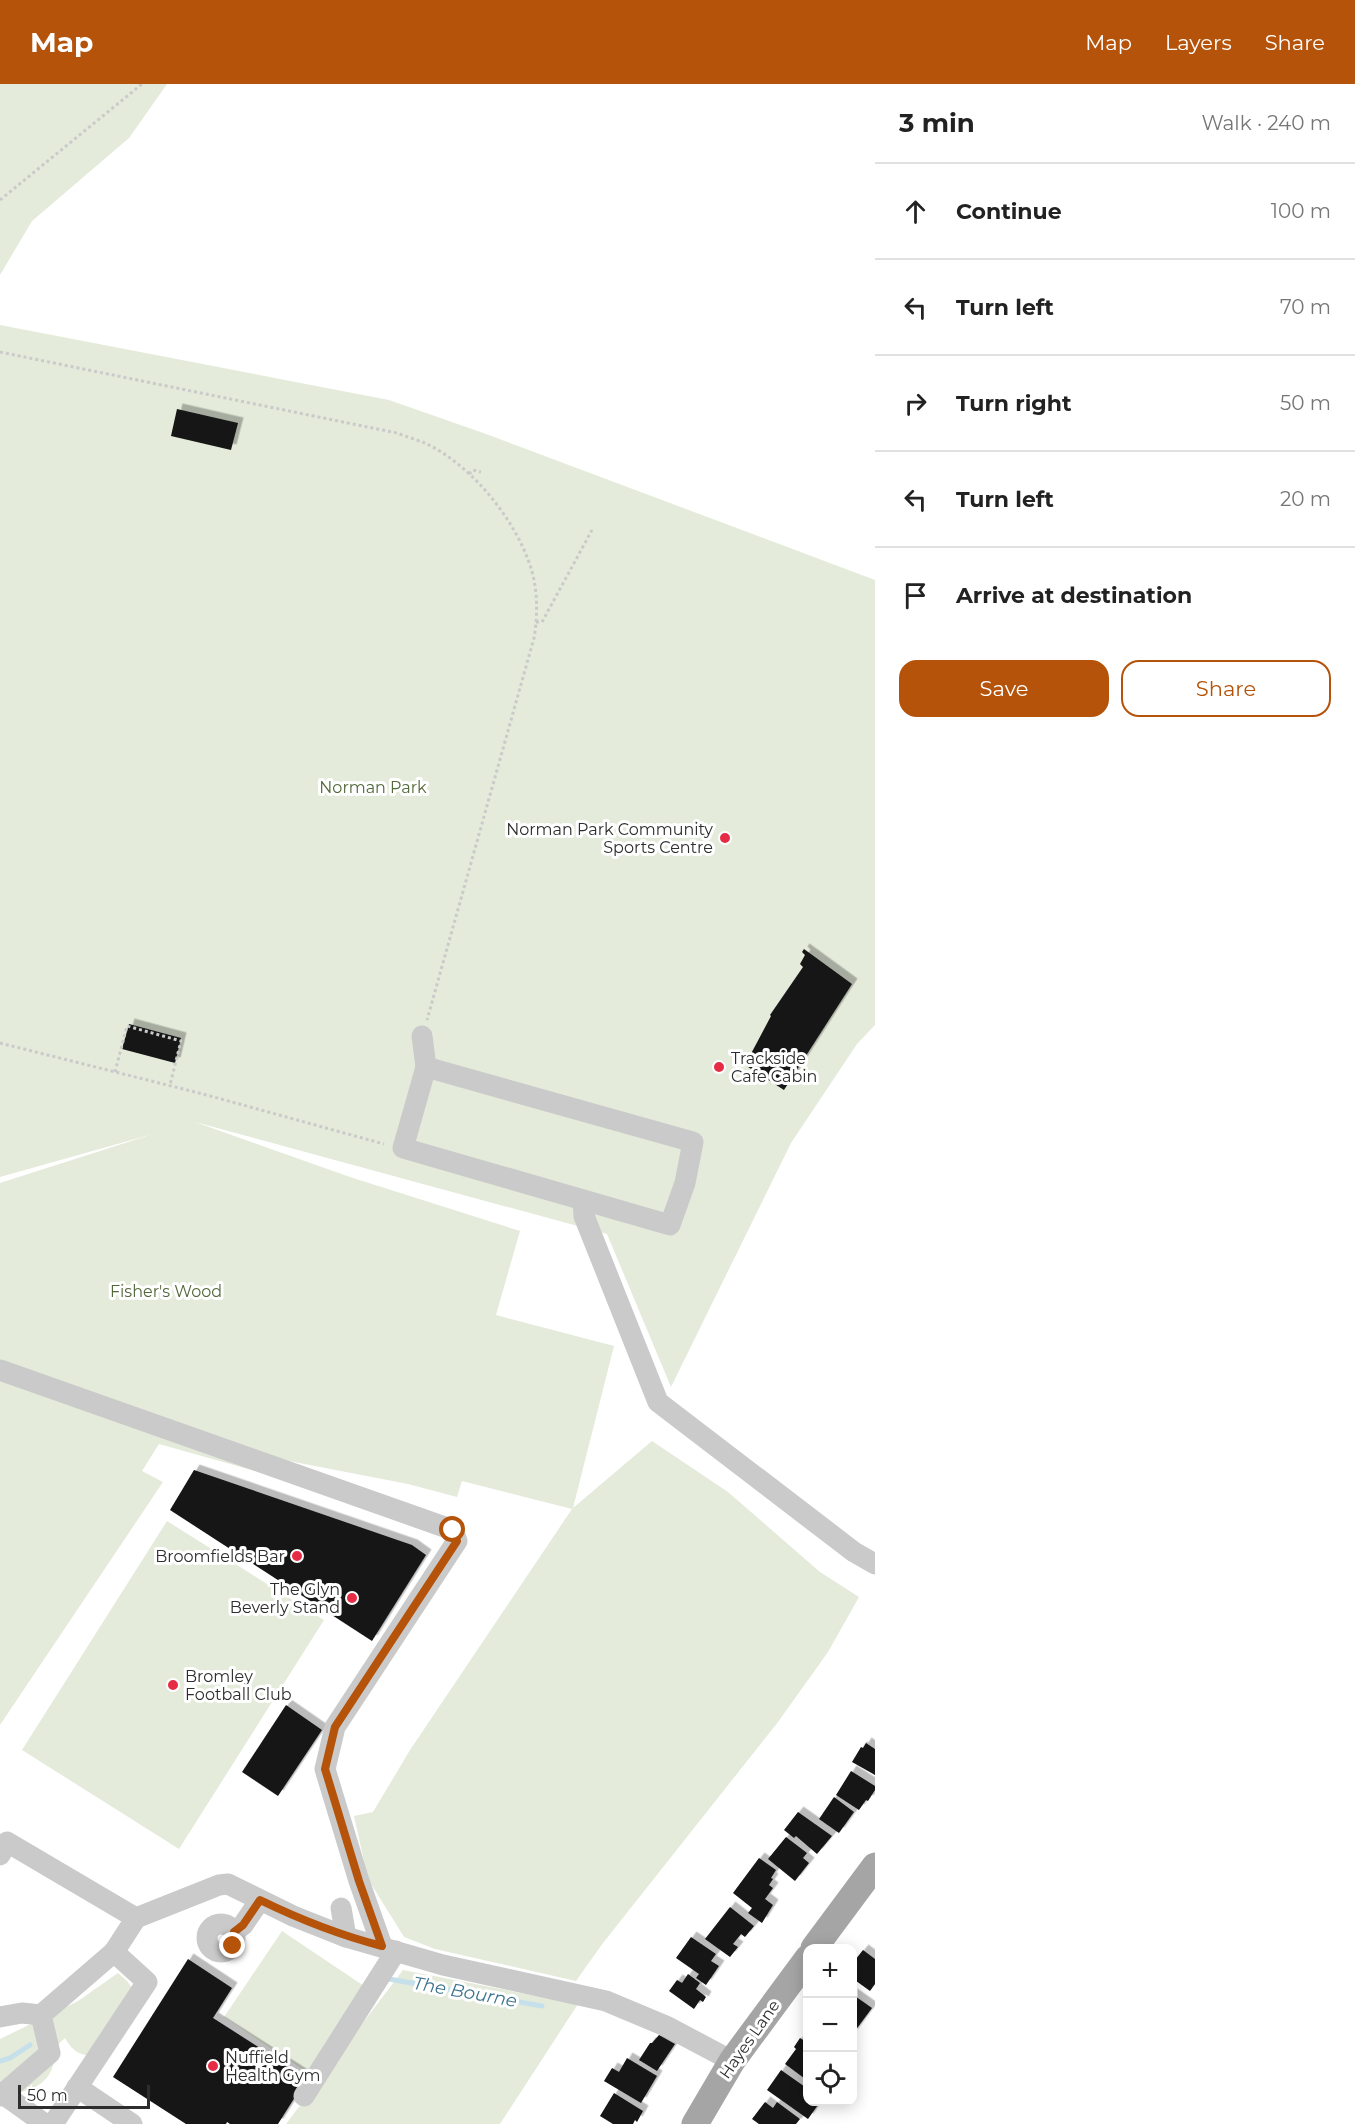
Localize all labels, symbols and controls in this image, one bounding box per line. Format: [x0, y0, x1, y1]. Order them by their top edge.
text: Map [30, 25, 93, 59]
text: Map [1085, 30, 1132, 55]
text: Layers [1165, 30, 1232, 55]
text: Share [1265, 30, 1325, 55]
text: 3 min [899, 107, 975, 139]
text: Walk · 240 m [1201, 111, 1331, 135]
icon: ahead [899, 195, 932, 228]
text: Continue [956, 198, 1062, 225]
text: 100 m [1271, 199, 1331, 223]
icon: left [899, 291, 932, 324]
text: Turn left [956, 294, 1054, 321]
text: 70 m [1280, 295, 1331, 319]
icon: right [899, 387, 932, 420]
text: Turn right [956, 390, 1071, 417]
text: 50 m [1280, 391, 1331, 415]
icon: left [899, 483, 932, 516]
text: Turn left [956, 486, 1054, 513]
text: 20 m [1280, 487, 1331, 511]
icon: arrive [899, 579, 932, 612]
text: Arrive at destination [956, 582, 1192, 609]
button: Save [899, 660, 1109, 717]
button: Share [1121, 660, 1331, 717]
park label: Norman Park [319, 778, 427, 797]
place label: Norman Park Community Sports Centre [506, 820, 713, 857]
marker: Norman Park Community Sports Centre [718, 831, 732, 845]
place label: Trackside Cafe Cabin [731, 1049, 817, 1086]
marker: Trackside Cafe Cabin [712, 1060, 726, 1074]
park label: Fisher's Wood [110, 1282, 222, 1301]
route start [439, 1516, 465, 1542]
place label: Broomfields Bar [155, 1547, 285, 1566]
marker: Broomfields Bar [290, 1549, 304, 1563]
place label: The Glyn Beverly Stand [230, 1580, 340, 1617]
marker: The Glyn Beverly Stand [345, 1591, 359, 1605]
place label: Bromley Football Club [185, 1667, 292, 1704]
marker: Bromley Football Club [166, 1678, 180, 1692]
route end [219, 1932, 245, 1958]
map controls [803, 1944, 857, 2106]
button: + [803, 1944, 857, 1998]
water label: The Bourne [411, 1972, 519, 2012]
street label: Hayes Lane [715, 1996, 783, 2082]
button: − [803, 1998, 857, 2052]
place label: Nuffield Health Gym [225, 2048, 321, 2085]
button: locate [803, 2052, 857, 2106]
marker: Nuffield Health Gym [206, 2059, 220, 2073]
scale bar [18, 2082, 150, 2110]
text: 50 m [27, 2086, 68, 2105]

